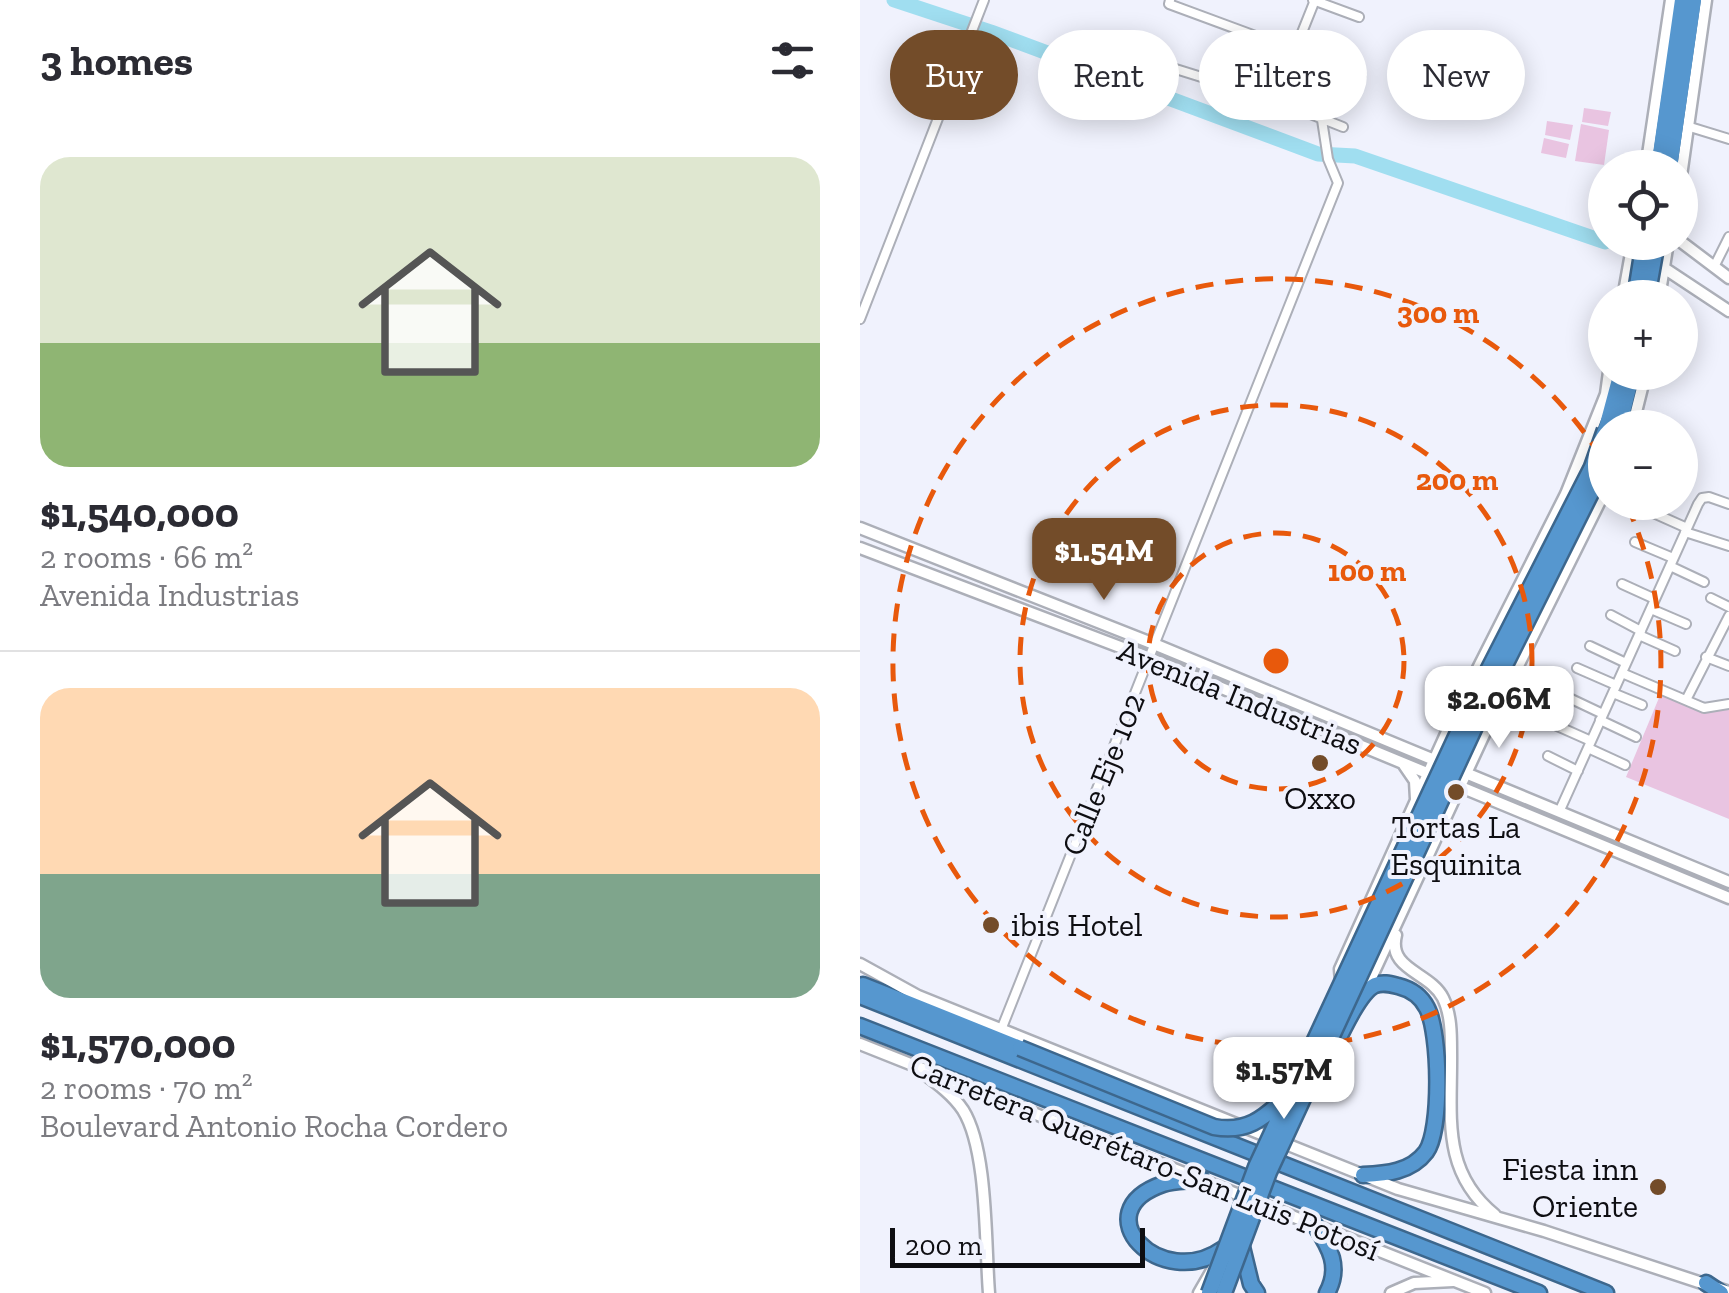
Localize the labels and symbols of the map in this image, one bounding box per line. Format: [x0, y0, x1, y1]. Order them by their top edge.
text: 300 m [1397, 295, 1479, 331]
text: 200 m [1416, 462, 1498, 498]
pin: $1.54M [1023, 518, 1185, 603]
text: 100 m [1328, 553, 1406, 589]
street label: Avenida Industrias [1113, 631, 1367, 763]
centre of rings [1258, 643, 1294, 679]
pin: $2.06M [1418, 666, 1580, 751]
street label: Calle Eje 102 [1053, 687, 1153, 861]
marker: Oxxo [1309, 752, 1331, 774]
place label: Oxxo [1284, 779, 1356, 817]
marker: Tortas La Esquinita [1445, 781, 1467, 803]
place label: Tortas La Esquinita [1390, 808, 1522, 883]
place label: ibis Hotel [1011, 906, 1143, 944]
marker: ibis Hotel [980, 914, 1002, 936]
pin: $1.57M [1203, 1037, 1365, 1122]
street label: Carretera Querétaro-San Luis Potosí [905, 1045, 1385, 1269]
place label: Fiesta inn Oriente [1502, 1150, 1639, 1225]
marker: Fiesta inn Oriente [1647, 1176, 1669, 1198]
scale bar [890, 1223, 1145, 1268]

